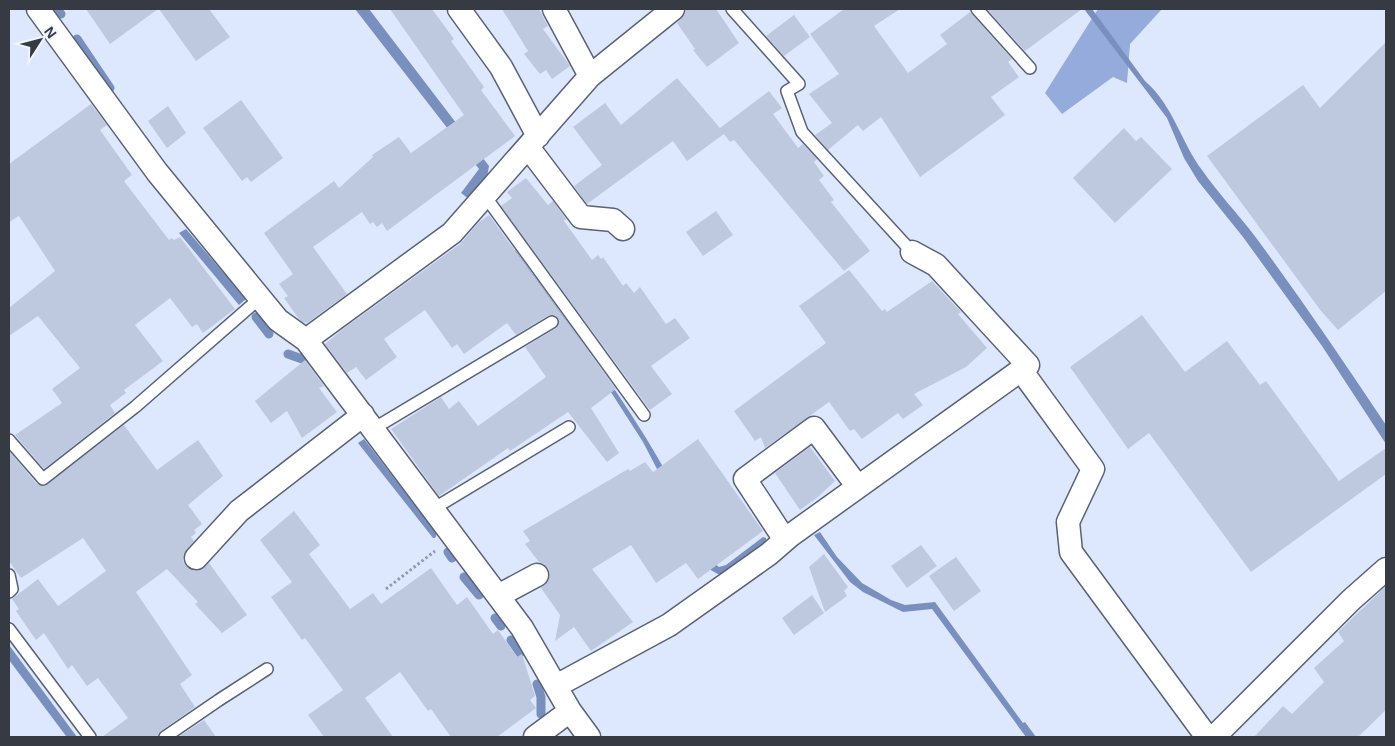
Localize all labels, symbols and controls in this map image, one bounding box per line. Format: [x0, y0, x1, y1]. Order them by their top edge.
north arrow [15, 15, 65, 65]
text: N [41, 24, 60, 41]

